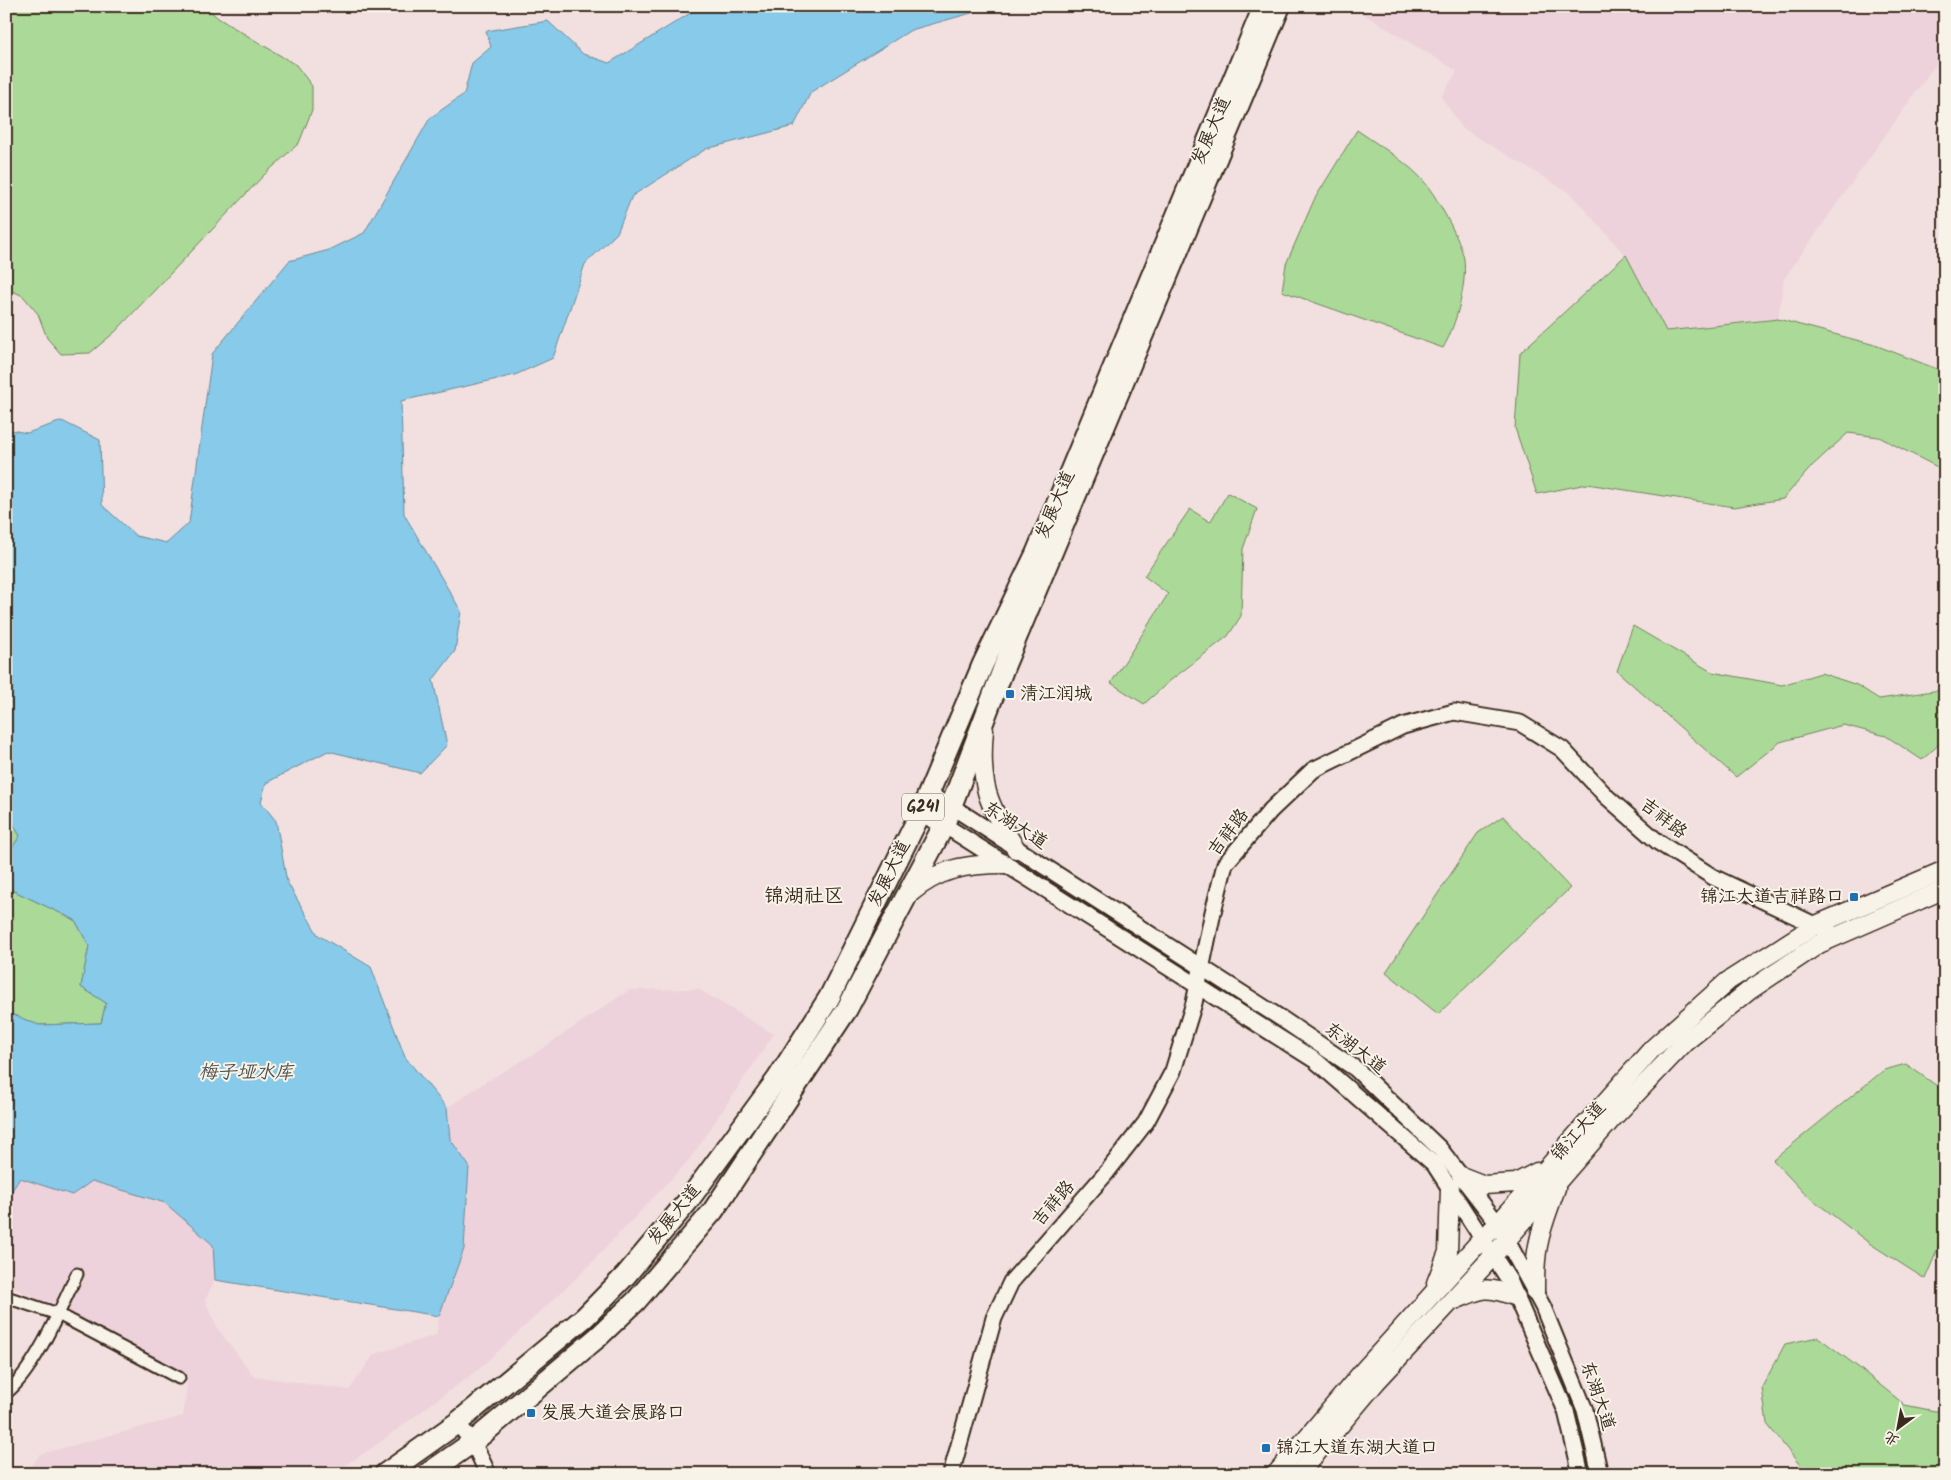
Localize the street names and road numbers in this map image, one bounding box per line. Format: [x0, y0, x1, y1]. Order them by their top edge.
street label: 发展大道 [1185, 92, 1239, 170]
street label: 发展大道 [1029, 466, 1083, 544]
street label: 吉祥路 [1633, 791, 1693, 847]
road number: G241 [902, 794, 944, 820]
street label: 东湖大道 [977, 794, 1053, 858]
street label: 吉祥路 [1201, 803, 1257, 863]
street label: 发展大道 [861, 835, 919, 913]
street label: 东湖大道 [1318, 1015, 1392, 1083]
street label: 锦江大道 [1544, 1095, 1614, 1169]
street label: 吉祥路 [1025, 1174, 1083, 1234]
street label: 发展大道 [641, 1178, 709, 1252]
street label: 东湖大道 [1572, 1357, 1622, 1435]

